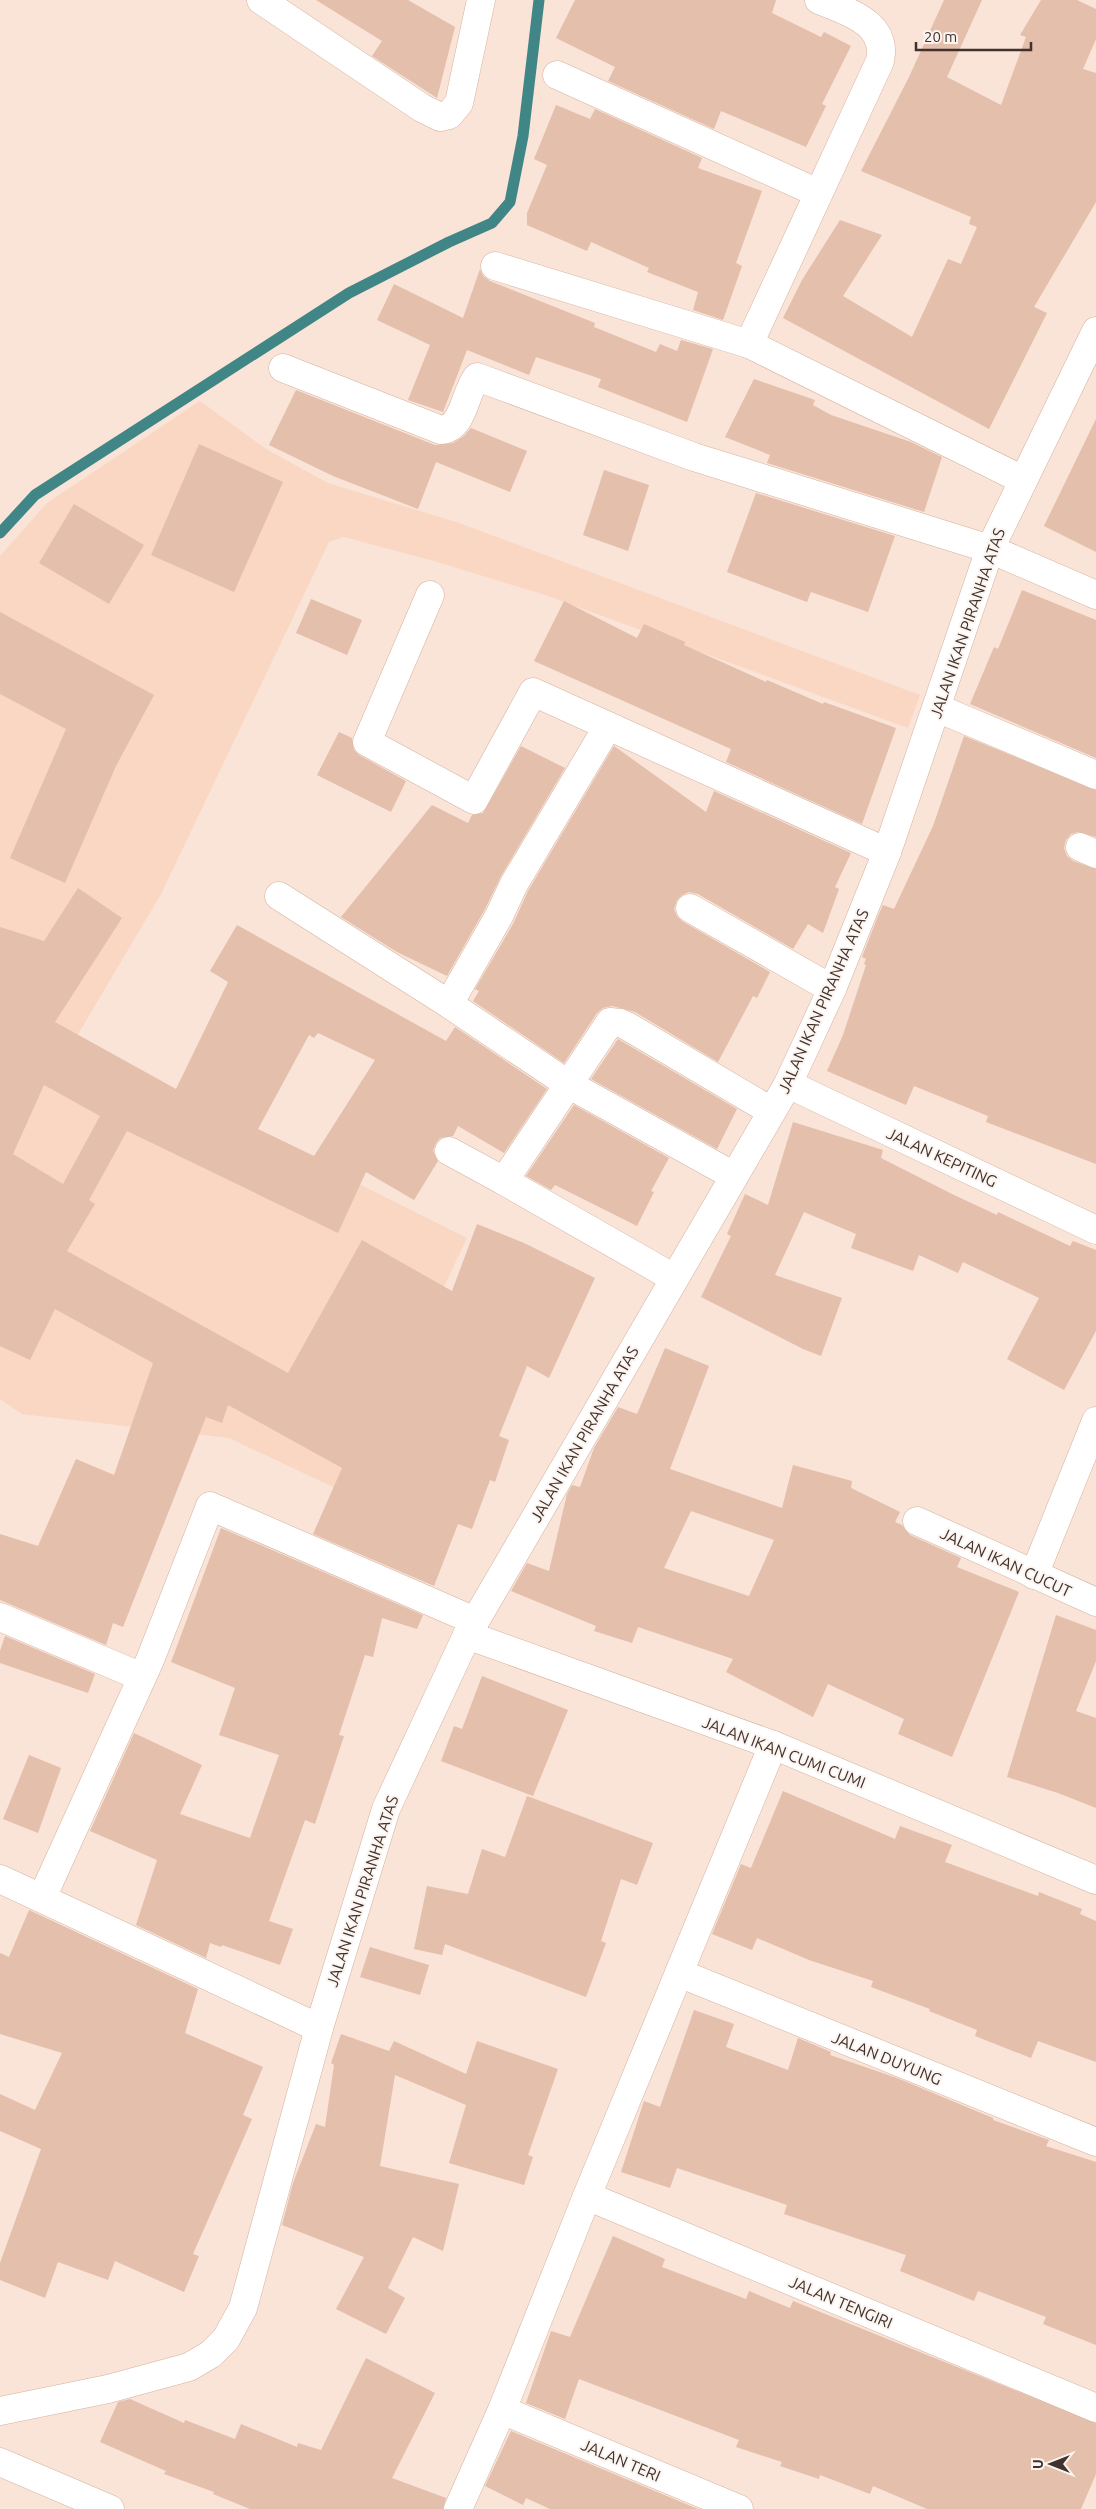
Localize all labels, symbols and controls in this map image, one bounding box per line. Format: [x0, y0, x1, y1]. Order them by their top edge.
scale bar [916, 20, 1031, 52]
text: 20 m [924, 28, 957, 45]
street label: JALAN IKAN PIRANHA ATAS [926, 526, 1008, 720]
street label: JALAN IKAN PIRANHA ATAS [774, 906, 872, 1096]
street label: JALAN KEPITING [884, 1124, 1000, 1190]
street label: JALAN IKAN PIRANHA ATAS [526, 1343, 642, 1525]
street label: JALAN IKAN CUCUT [938, 1524, 1074, 1600]
street label: JALAN IKAN CUMI CUMI [700, 1713, 868, 1791]
street label: JALAN IKAN PIRANHA ATAS [323, 1793, 401, 1989]
street label: JALAN DUYUNG [829, 2028, 945, 2088]
street label: JALAN TENGIRI [787, 2272, 895, 2332]
street label: JALAN TERI [579, 2435, 663, 2485]
north arrow [1026, 2439, 1076, 2489]
text: U [1030, 2459, 1046, 2469]

